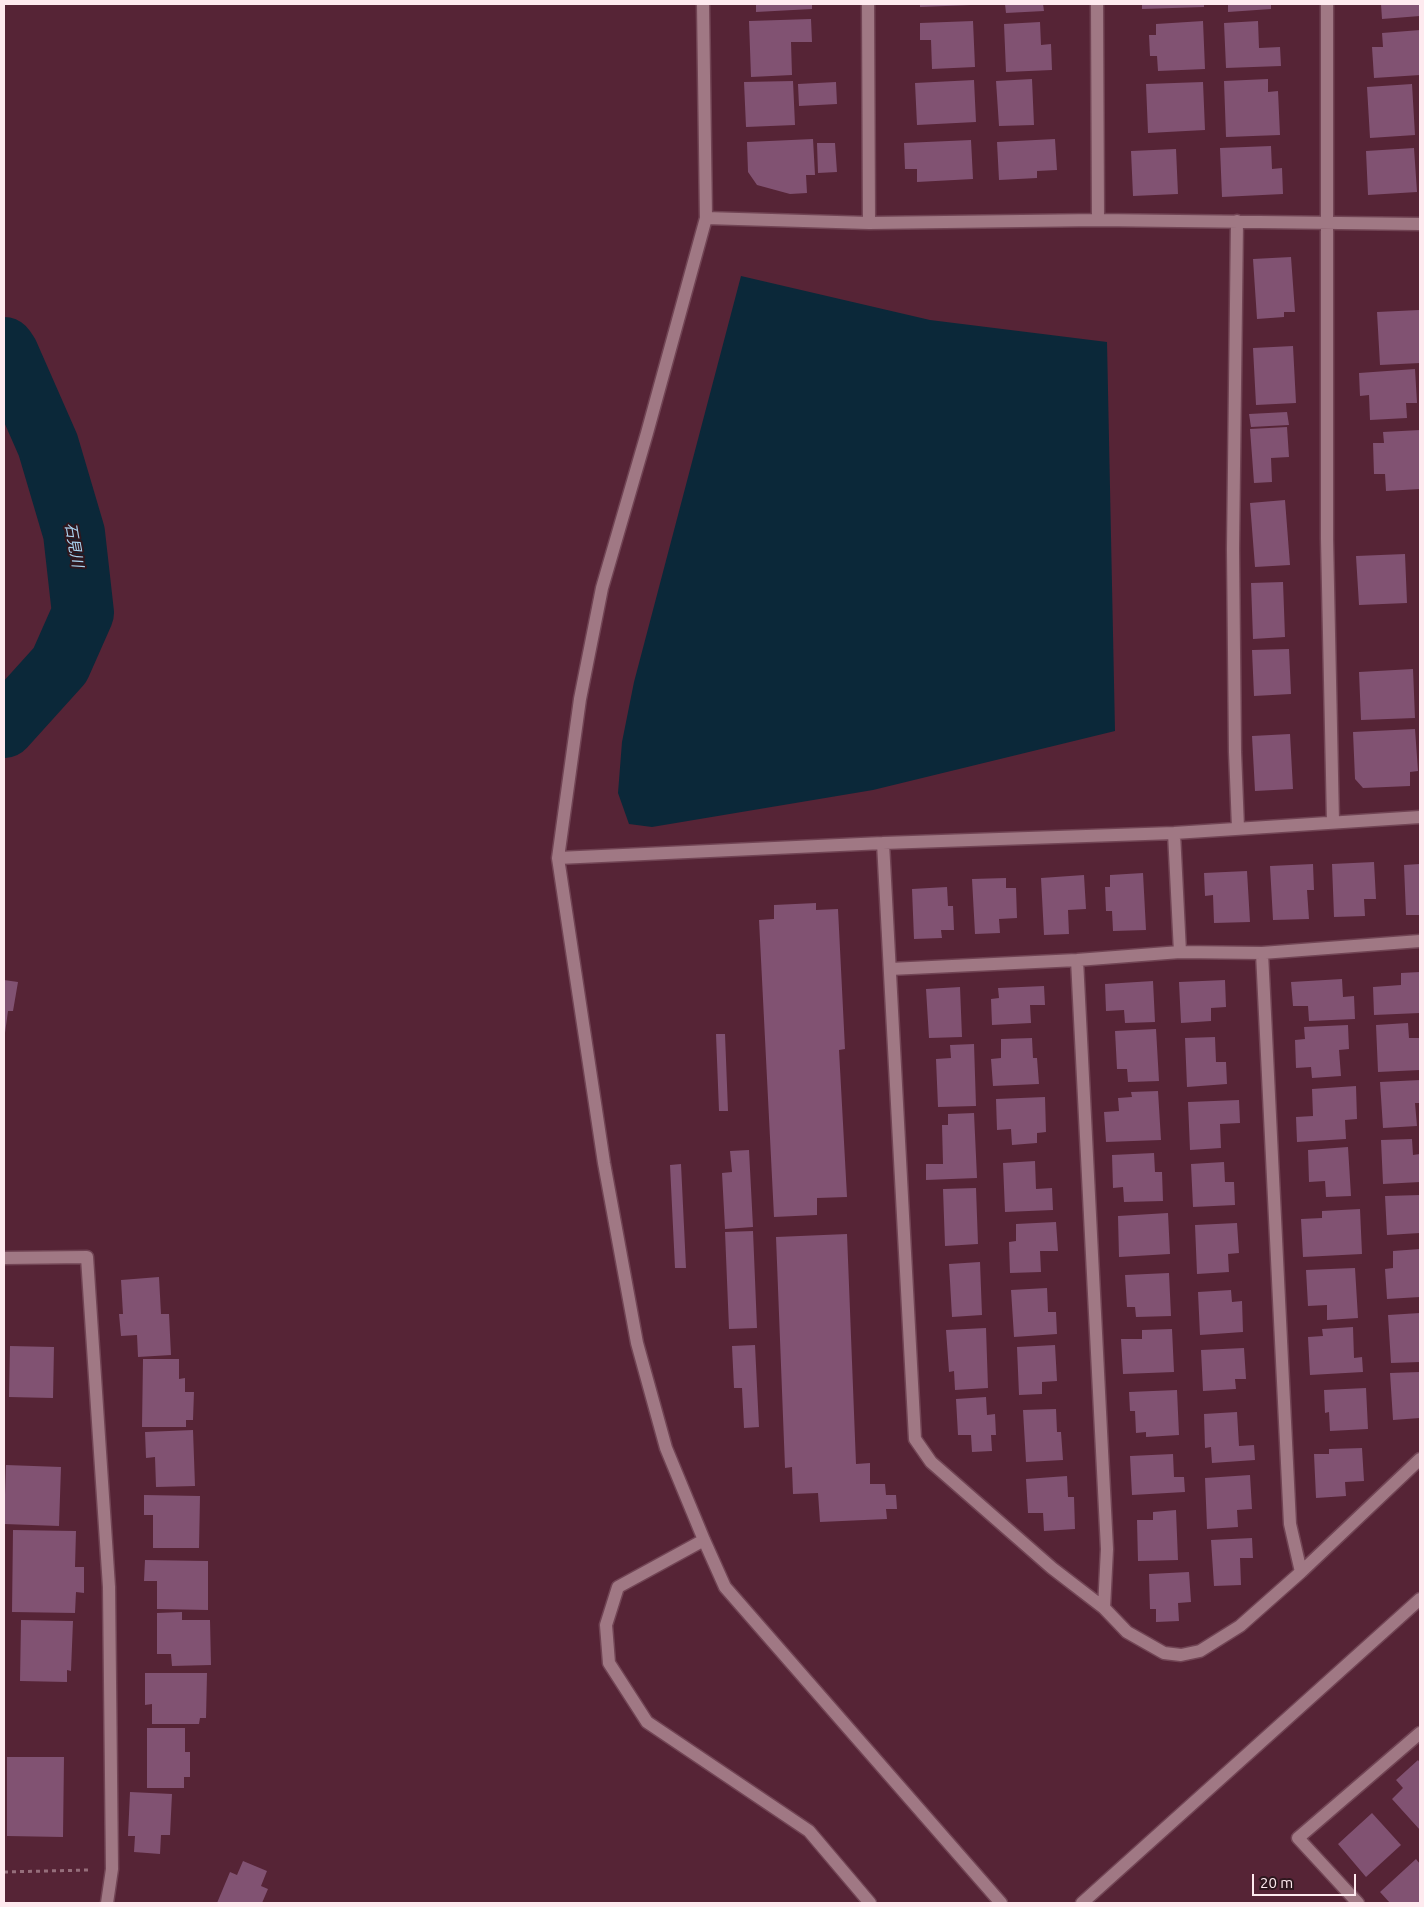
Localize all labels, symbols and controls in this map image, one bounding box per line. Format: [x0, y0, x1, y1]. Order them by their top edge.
water label: 石見川 [61, 521, 87, 569]
scale bar [1254, 1864, 1358, 1896]
text: 20 m [1260, 1874, 1293, 1891]

